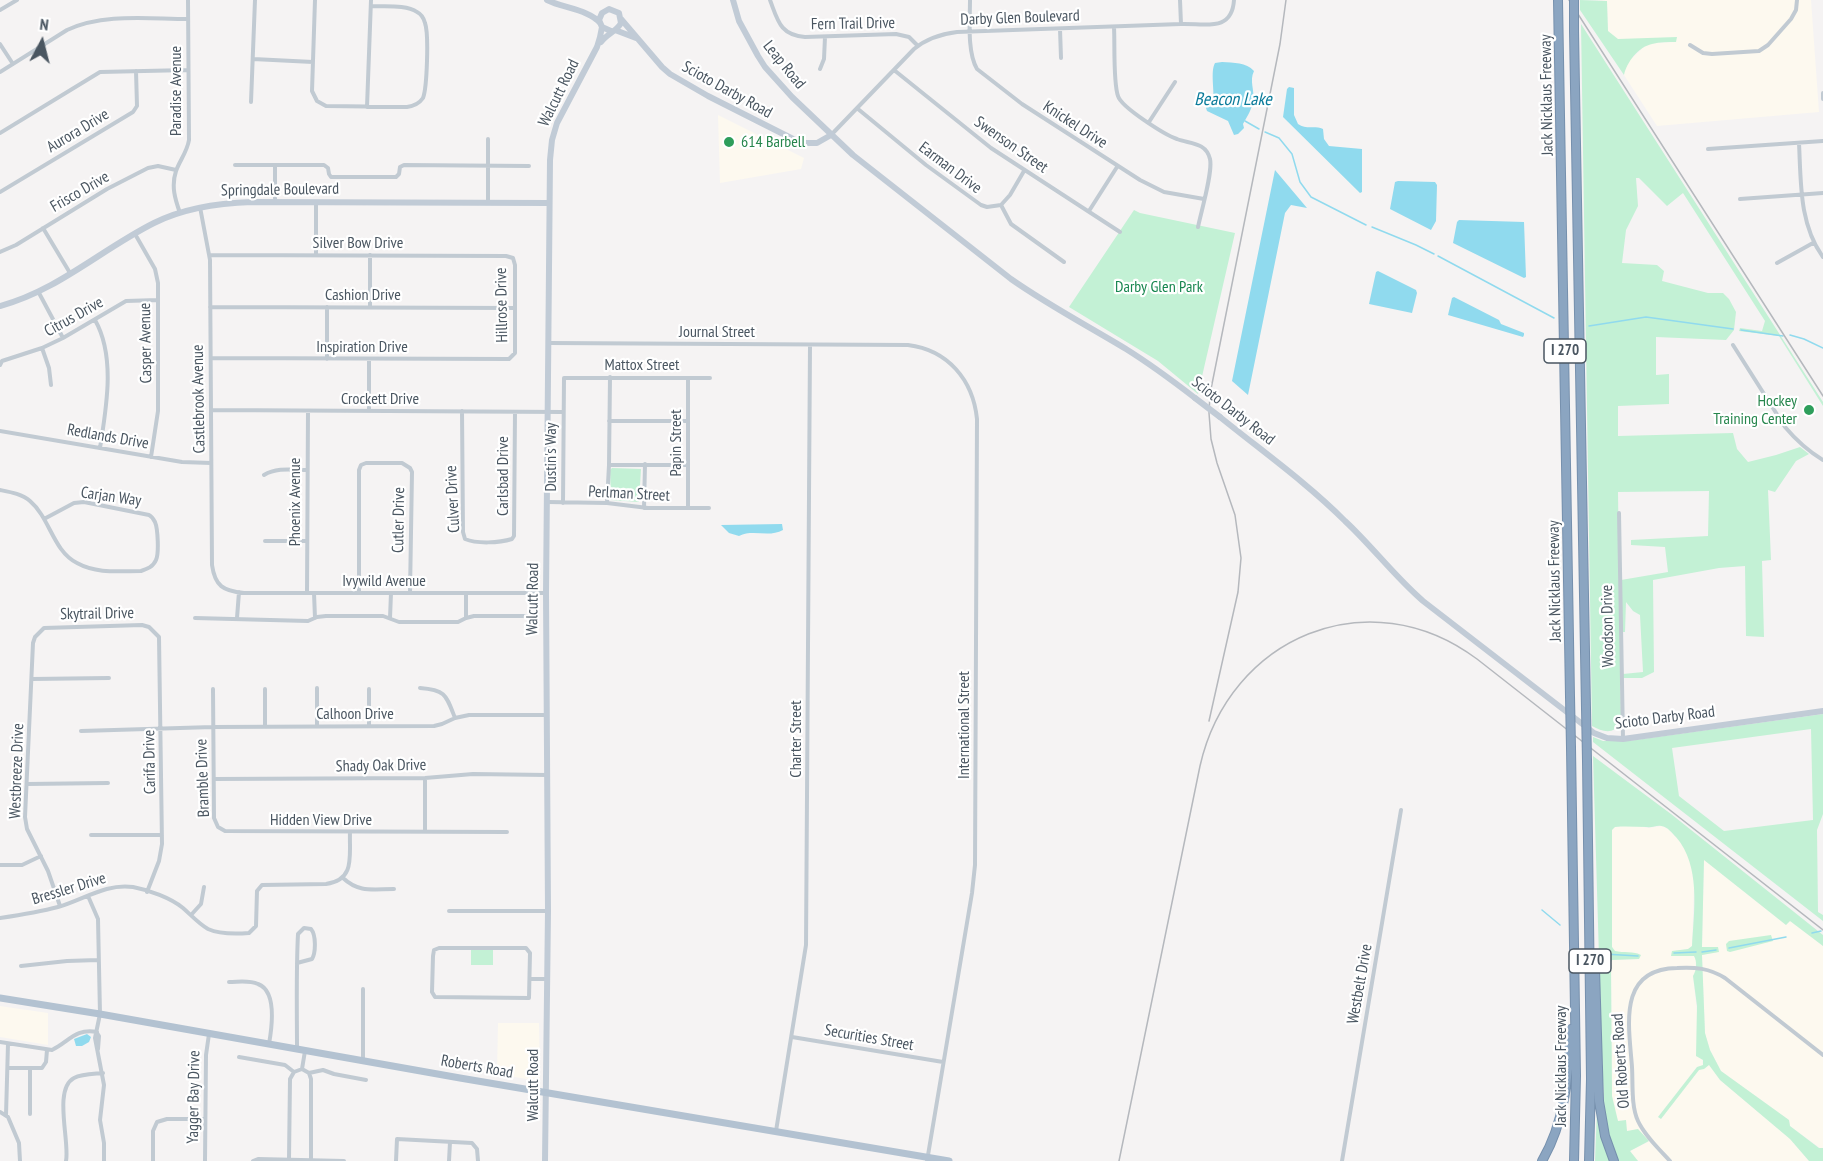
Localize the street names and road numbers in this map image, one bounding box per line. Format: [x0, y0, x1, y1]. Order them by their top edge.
street label: Darby Glen Boulevard [960, 6, 1080, 30]
street label: Fern Trail Drive [811, 14, 895, 34]
street label: Jack Nicklaus Freeway [1536, 34, 1558, 156]
street label: Leap Road [759, 37, 809, 93]
street label: Paradise Avenue [166, 46, 186, 136]
street label: Walcutt Road [534, 56, 584, 130]
street label: Scioto Darby Road [679, 57, 775, 123]
street label: Knickel Drive [1039, 97, 1111, 153]
street label: Aurora Drive [43, 105, 113, 157]
street label: Swenson Street [970, 113, 1052, 177]
street label: Earman Drive [915, 138, 985, 198]
street label: Frisco Drive [47, 168, 113, 216]
street label: Springdale Boulevard [221, 179, 339, 201]
street label: Silver Bow Drive [313, 233, 403, 253]
street label: Hillrose Drive [492, 267, 512, 343]
street label: Cashion Drive [325, 285, 401, 305]
street label: Citrus Drive [41, 293, 107, 341]
street label: Casper Avenue [136, 302, 156, 384]
street label: Journal Street [679, 322, 755, 342]
street label: Inspiration Drive [316, 337, 408, 357]
road number: I 270 [1544, 339, 1586, 363]
street label: Castlebrook Avenue [188, 344, 210, 454]
street label: Mattox Street [605, 355, 679, 375]
street label: Scioto Darby Road [1188, 373, 1278, 449]
street label: Crockett Drive [341, 389, 419, 409]
street label: Papin Street [666, 409, 686, 477]
street label: Redlands Drive [66, 420, 150, 454]
street label: Dustin's Way [541, 422, 561, 492]
street label: Carlsbad Drive [493, 436, 513, 516]
street label: Phoenix Avenue [285, 458, 305, 546]
street label: Culver Drive [442, 465, 464, 533]
street label: Perlman Street [588, 482, 670, 506]
street label: Carjan Way [80, 483, 142, 511]
street label: Cutler Drive [389, 487, 409, 553]
street label: Jack Nicklaus Freeway [1544, 520, 1566, 642]
street label: Walcutt Road [523, 563, 543, 635]
street label: Ivywild Avenue [342, 571, 426, 591]
street label: Woodson Drive [1598, 584, 1618, 668]
street label: Skytrail Drive [60, 604, 134, 624]
street label: International Street [954, 671, 974, 779]
street label: Charter Street [786, 700, 806, 778]
street label: Scioto Darby Road [1614, 702, 1716, 734]
street label: Calhoon Drive [316, 704, 394, 724]
street label: Westbreeze Drive [6, 723, 28, 819]
street label: Carifa Drive [140, 730, 160, 794]
street label: Bramble Drive [192, 738, 214, 818]
street label: Shady Oak Drive [336, 756, 426, 776]
street label: Hidden View Drive [270, 810, 372, 830]
street label: Bressler Drive [30, 869, 108, 909]
street label: Westbelt Drive [1344, 943, 1376, 1025]
road number: I 270 [1569, 949, 1611, 973]
street label: Jack Nicklaus Freeway [1551, 1005, 1571, 1127]
street label: Old Roberts Road [1608, 1013, 1634, 1109]
street label: Securities Street [823, 1021, 915, 1055]
street label: Walcutt Road [523, 1049, 543, 1121]
street label: Yagger Bay Drive [184, 1050, 204, 1144]
street label: Roberts Road [439, 1051, 515, 1083]

